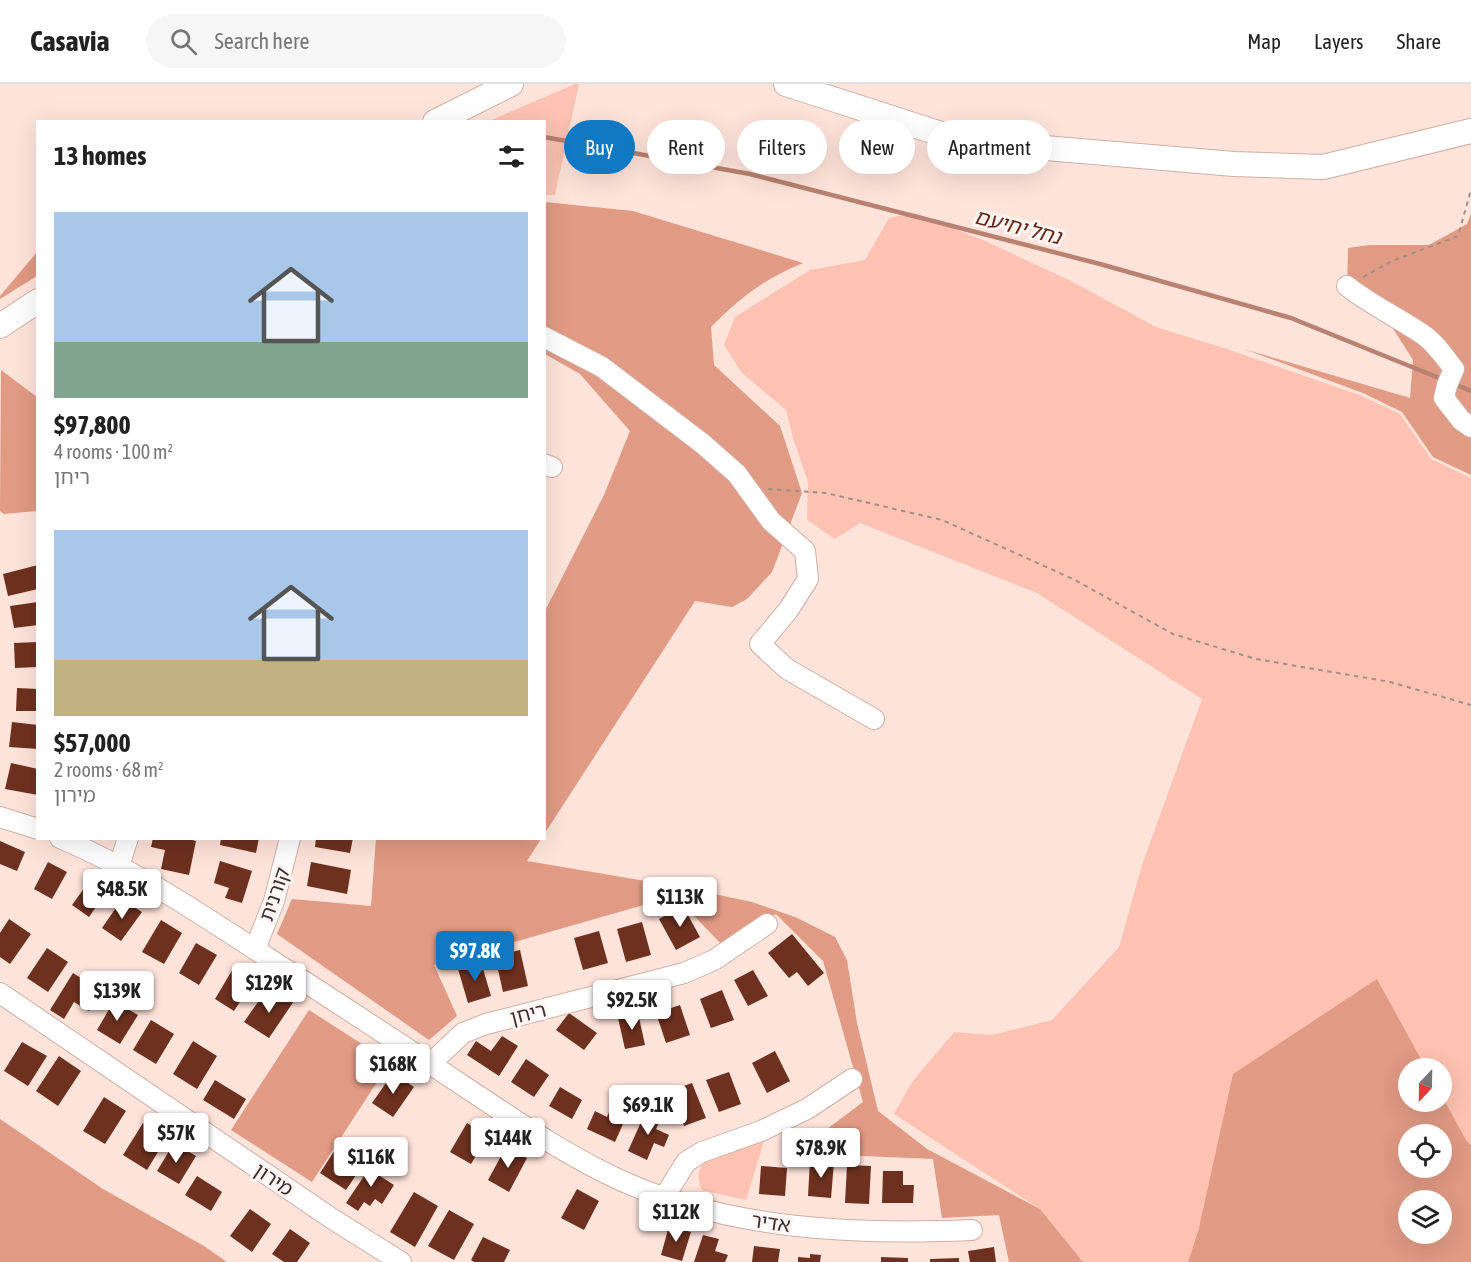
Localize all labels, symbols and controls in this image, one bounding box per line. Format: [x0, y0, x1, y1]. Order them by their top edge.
search box [146, 14, 566, 68]
text: Casavia [30, 25, 110, 57]
icon: search [167, 25, 200, 58]
text: Search here [215, 28, 309, 54]
text: Map [1247, 29, 1281, 53]
text: Layers [1314, 29, 1364, 53]
text: Share [1397, 29, 1441, 53]
chip: Buy [564, 120, 635, 174]
chip: Rent [647, 120, 725, 174]
chip: Filters [737, 120, 827, 174]
chip: New [839, 120, 915, 174]
chip: Apartment [927, 120, 1052, 174]
icon: filters [495, 140, 528, 173]
text: 13 homes [54, 141, 147, 171]
water label: נחל יחיעם [972, 204, 1066, 249]
icon: home [237, 251, 345, 359]
text: $97,800 [54, 410, 131, 440]
text: 4 rooms · 100 m² [54, 440, 173, 463]
text: ריחן [54, 465, 90, 488]
icon: home [237, 569, 345, 677]
text: $57,000 [54, 728, 131, 758]
text: 2 rooms · 68 m² [54, 758, 164, 781]
text: מירון [54, 783, 96, 806]
street label: קורנית [254, 864, 294, 924]
pin: $48.5K [73, 869, 171, 920]
text: $48.5K [97, 877, 147, 900]
pin: $113K [638, 877, 722, 928]
text: $113K [657, 885, 703, 908]
pin: $97.8K [426, 931, 524, 982]
text: $97.8K [450, 939, 500, 962]
pin: $129K [227, 963, 311, 1014]
pin: $139K [75, 971, 159, 1022]
text: $129K [246, 971, 292, 994]
text: $139K [94, 979, 140, 1002]
pin: $92.5K [583, 980, 681, 1031]
text: $92.5K [607, 988, 657, 1011]
street label: ריחן [508, 997, 548, 1029]
pin: $168K [351, 1044, 435, 1095]
text: $168K [370, 1052, 416, 1075]
north arrow [1398, 1058, 1452, 1112]
map controls [1398, 1058, 1452, 1244]
pin: $69.1K [599, 1085, 697, 1136]
text: $69.1K [623, 1093, 673, 1116]
pin: $57K [140, 1113, 212, 1164]
pin: $144K [466, 1118, 550, 1169]
text: $57K [158, 1121, 195, 1144]
button: locate [1398, 1124, 1452, 1178]
text: $144K [485, 1126, 531, 1149]
pin: $78.9K [772, 1128, 870, 1179]
text: $78.9K [796, 1136, 846, 1159]
pin: $116K [329, 1137, 413, 1188]
text: $116K [348, 1145, 394, 1168]
street label: מירון [250, 1158, 298, 1200]
button: layers [1398, 1190, 1452, 1244]
pin: $112K [634, 1192, 718, 1243]
text: $112K [653, 1200, 699, 1223]
street label: אדיר [750, 1208, 792, 1236]

